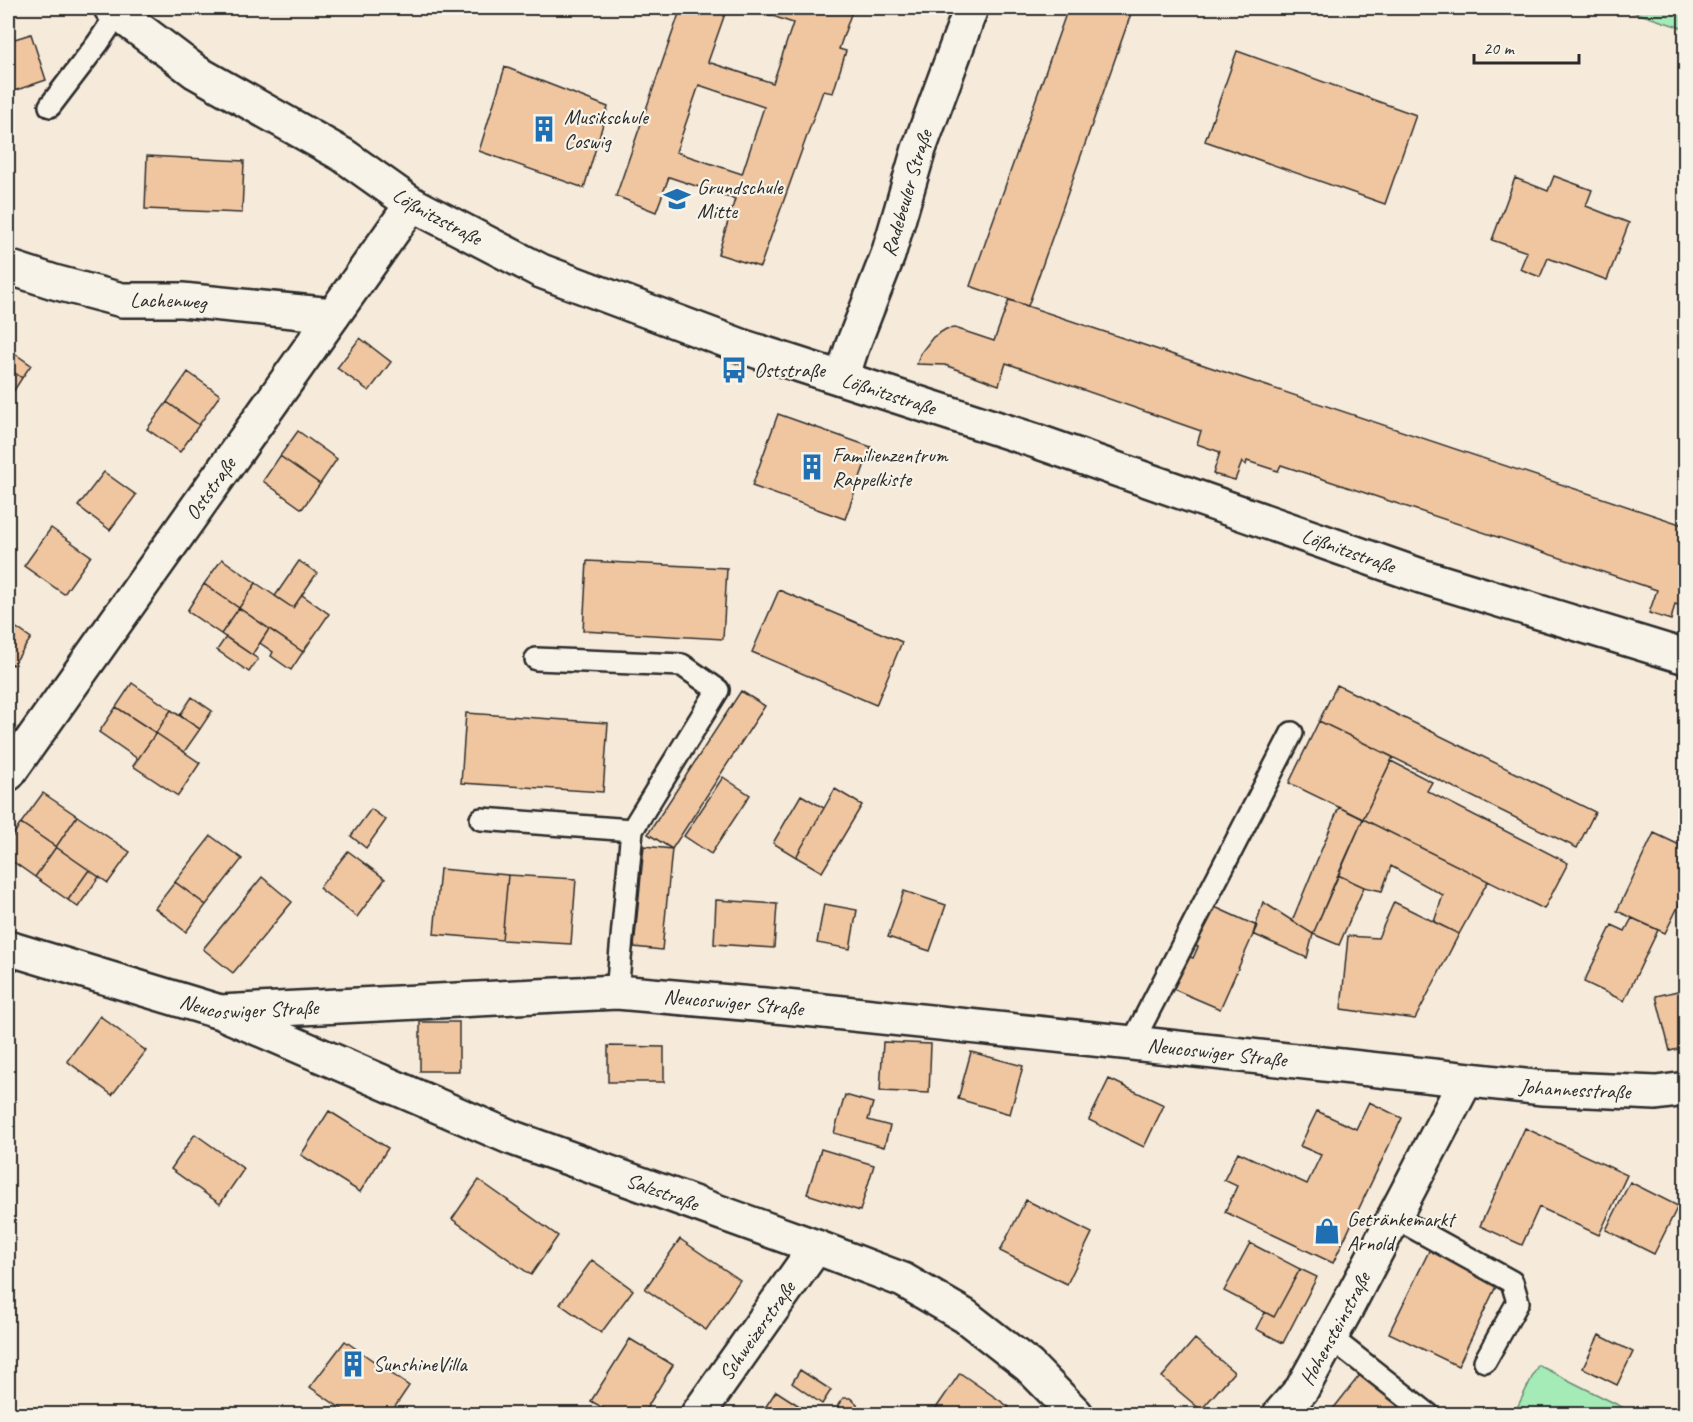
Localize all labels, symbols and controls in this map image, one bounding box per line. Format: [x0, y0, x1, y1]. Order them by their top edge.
scale bar [1474, 27, 1579, 65]
text: 20 m [1483, 37, 1516, 59]
place label: Musikschule Coswig [564, 104, 650, 154]
building icon: Musikschule Coswig [529, 114, 559, 144]
street label: Radebeuler Straße [875, 124, 939, 259]
place label: Grundschule Mitte [697, 174, 784, 224]
street label: Lößnitzstraße [388, 182, 488, 252]
school or university icon: Grundschule Mitte [662, 184, 692, 214]
street label: Lachenweg [130, 287, 209, 316]
bus stop icon: Oststraße [719, 355, 749, 385]
place label: Oststraße [754, 357, 827, 383]
street label: Lößnitzstraße [839, 366, 941, 421]
place label: Familienzentrum Rappelkiste [832, 442, 949, 492]
street label: Oststraße [179, 450, 243, 525]
building icon: Familienzentrum Rappelkiste [797, 452, 827, 482]
street label: Lößnitzstraße [1299, 522, 1401, 580]
street label: Neucoswiger Straße [663, 983, 807, 1022]
street label: Neucoswiger Straße [177, 988, 321, 1025]
street label: Neucoswiger Straße [1146, 1032, 1290, 1073]
street label: Johannesstraße [1517, 1072, 1633, 1105]
street label: Salzstraße [623, 1167, 704, 1217]
place label: Getränkemarkt Arnold [1347, 1206, 1457, 1256]
shop icon: Getränkemarkt Arnold [1312, 1216, 1342, 1246]
street label: Hohensteinstraße [1294, 1266, 1377, 1390]
street label: Schweizerstraße [713, 1274, 802, 1385]
building icon: SunshineVilla [338, 1349, 368, 1379]
place label: SunshineVilla [373, 1351, 468, 1377]

